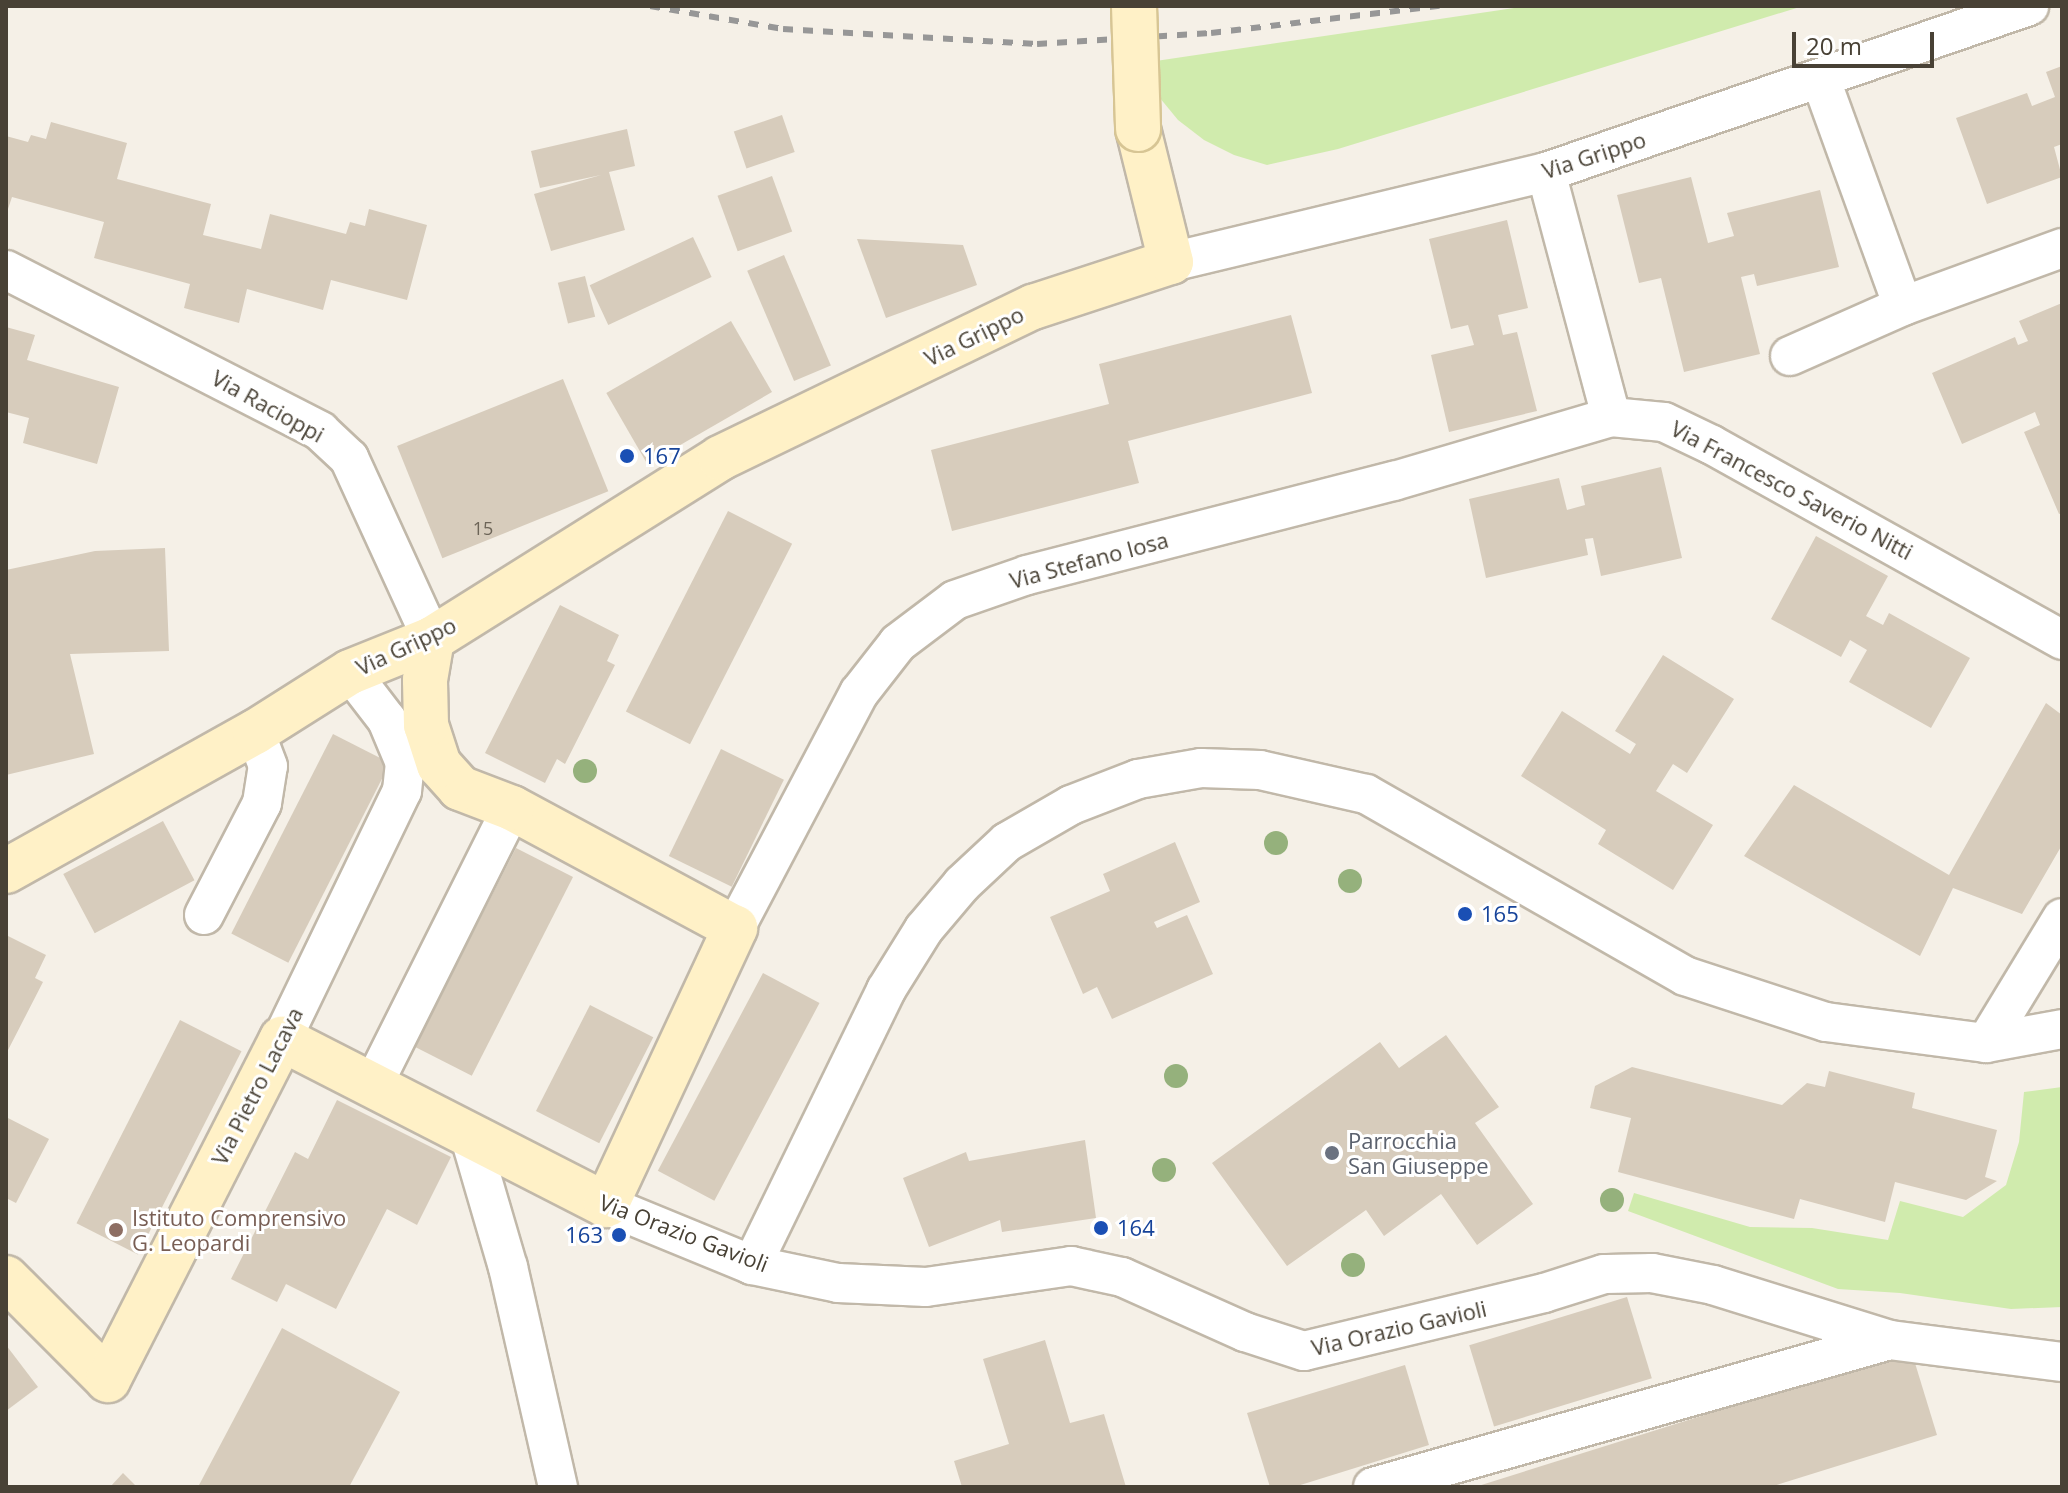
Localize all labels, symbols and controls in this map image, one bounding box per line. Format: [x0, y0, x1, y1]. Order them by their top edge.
scale bar [1796, 16, 1938, 66]
text: 20 m [1806, 29, 1862, 62]
street label: Via Grippo [1539, 126, 1649, 184]
street label: Via Grippo [920, 301, 1028, 371]
street label: Via Racioppi [207, 364, 329, 448]
street label: Via Francesco Saverio Nitti [1667, 415, 1917, 565]
place label: 167 [643, 443, 681, 469]
marker: 167 [618, 447, 636, 465]
house number: 15 [473, 517, 493, 539]
street label: Via Stefano Iosa [1007, 526, 1171, 594]
street label: Via Grippo [352, 611, 460, 681]
place label: 165 [1481, 901, 1519, 927]
marker: 165 [1456, 905, 1474, 923]
street label: Via Pietro Lacava [206, 1003, 308, 1169]
place label: Parrocchia San Giuseppe [1348, 1127, 1489, 1178]
marker: Parrocchia San Giuseppe [1323, 1144, 1341, 1162]
street label: Via Orazio Gavioli [596, 1189, 772, 1277]
place label: Istituto Comprensivo G. Leopardi [132, 1204, 346, 1256]
place label: 164 [1117, 1215, 1155, 1241]
marker: 164 [1092, 1219, 1110, 1237]
marker: Istituto Comprensivo G. Leopardi [107, 1221, 125, 1239]
place label: 163 [565, 1222, 603, 1248]
marker: 163 [610, 1226, 628, 1244]
street label: Via Orazio Gavioli [1309, 1295, 1489, 1361]

